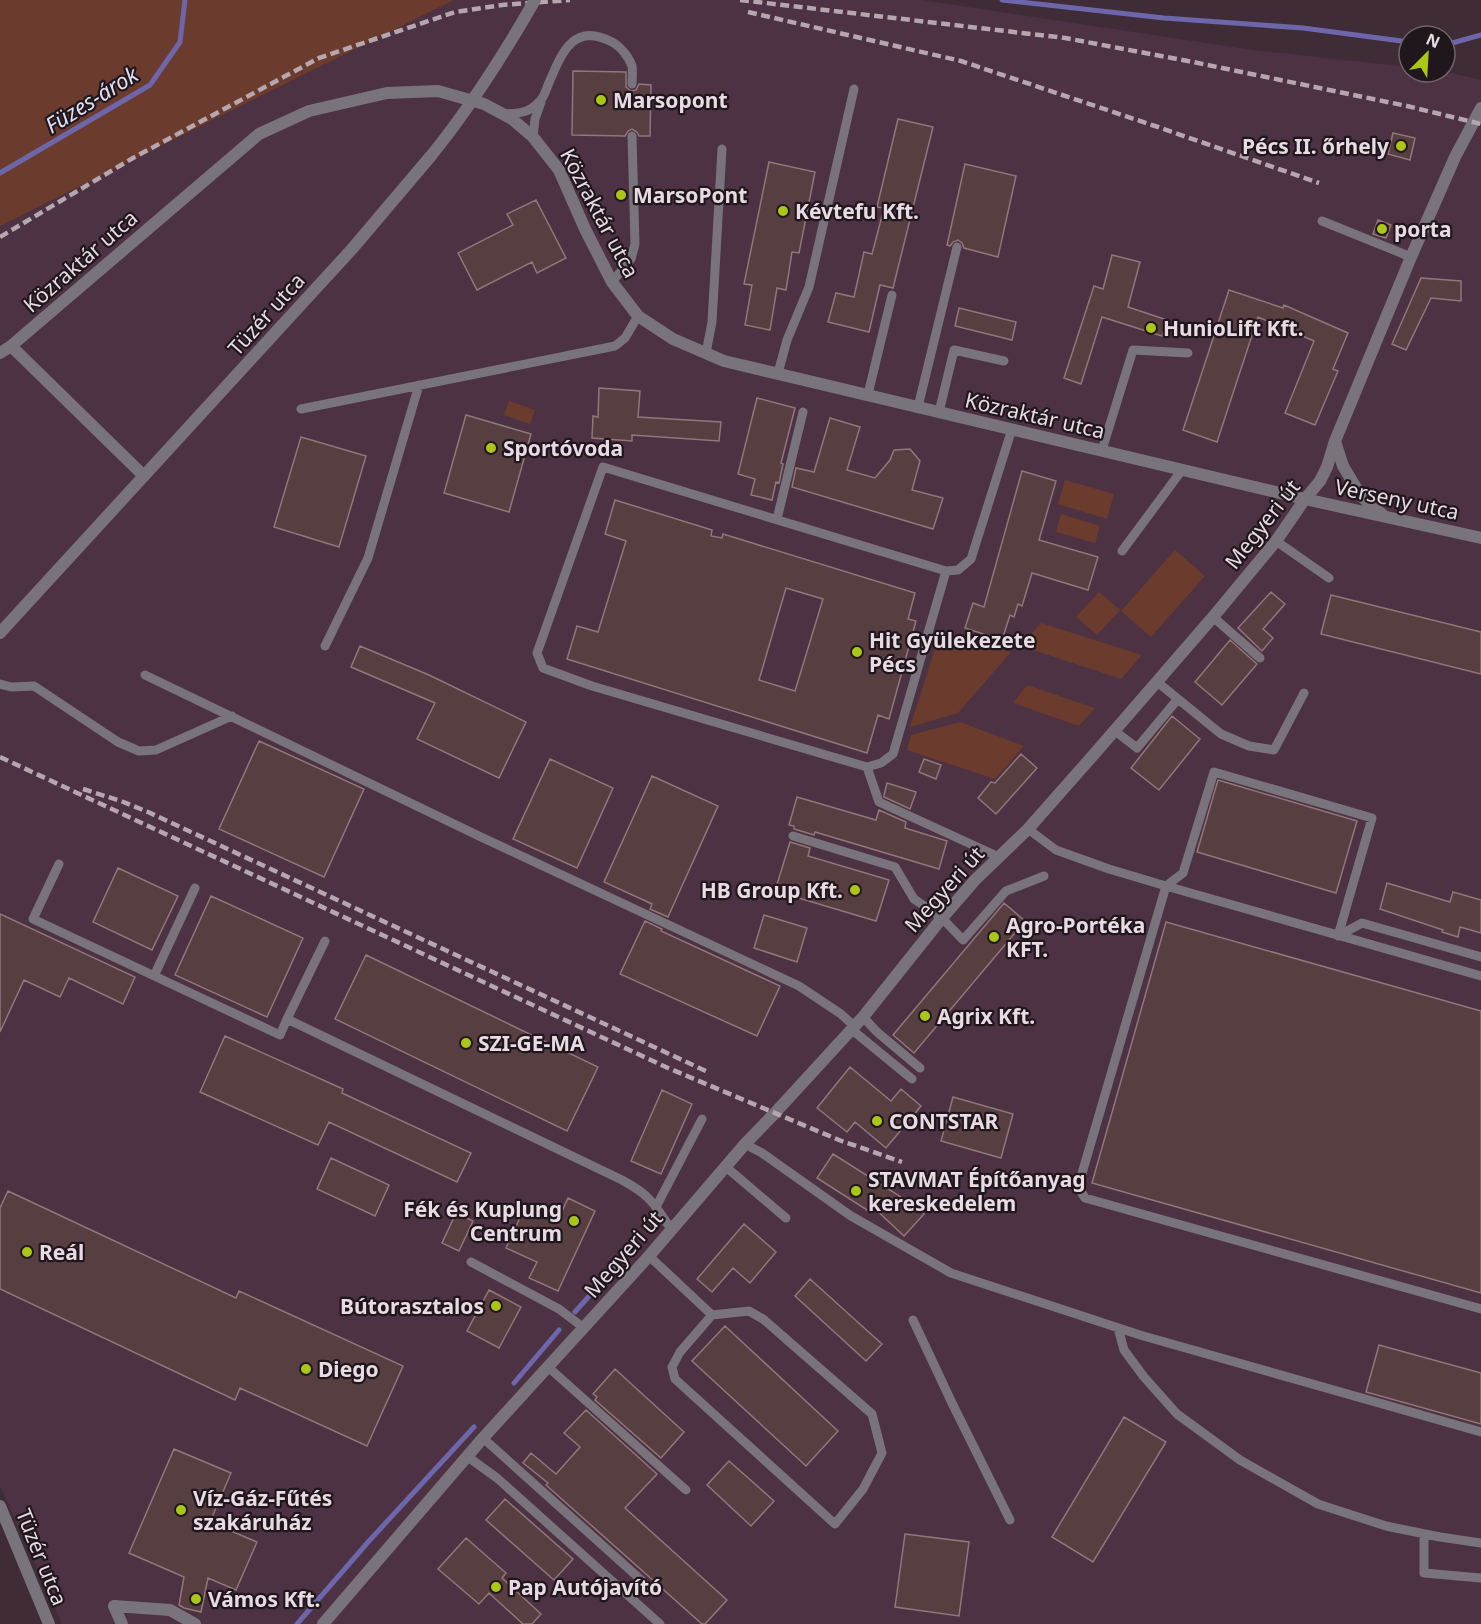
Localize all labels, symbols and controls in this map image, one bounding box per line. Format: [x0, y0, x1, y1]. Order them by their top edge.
north arrow [1397, 24, 1457, 84]
text: N [1423, 28, 1444, 53]
water label: Füzes-árok [39, 58, 144, 139]
place label: Marsopont [613, 86, 728, 114]
marker: Marsopont [594, 93, 608, 107]
place label: Pécs II. őrhely [1242, 132, 1389, 160]
marker: Pécs II. őrhely [1394, 139, 1408, 153]
street label: Közraktár utca [554, 144, 646, 282]
place label: MarsoPont [633, 181, 747, 209]
marker: MarsoPont [614, 188, 628, 202]
place label: Kévtefu Kft. [795, 197, 919, 225]
street label: Közraktár utca [17, 204, 143, 318]
marker: Kévtefu Kft. [776, 204, 790, 218]
place label: porta [1394, 215, 1451, 243]
marker: porta [1375, 222, 1389, 236]
street label: Tüzér utca [222, 267, 310, 361]
place label: HunioLift Kft. [1163, 314, 1304, 342]
marker: HunioLift Kft. [1144, 321, 1158, 335]
street label: Közraktár utca [962, 385, 1108, 445]
place label: Sportóvoda [503, 434, 623, 462]
marker: Sportóvoda [484, 441, 498, 455]
street label: Verseny utca [1332, 472, 1462, 526]
street label: Megyeri út [1218, 473, 1306, 575]
place label: Hit Gyülekezete Pécs [869, 626, 1035, 678]
marker: Hit Gyülekezete Pécs [850, 645, 864, 659]
street label: Megyeri út [898, 840, 990, 938]
place label: HB Group Kft. [701, 876, 843, 904]
marker: HB Group Kft. [848, 883, 862, 897]
place label: Agro-Portéka KFT. [1006, 911, 1145, 963]
marker: Agro-Portéka KFT. [987, 930, 1001, 944]
place label: Agrix Kft. [937, 1002, 1035, 1030]
marker: Agrix Kft. [918, 1009, 932, 1023]
place label: SZI-GE-MA [478, 1029, 585, 1057]
marker: SZI-GE-MA [459, 1036, 473, 1050]
place label: CONTSTAR [889, 1107, 999, 1135]
marker: CONTSTAR [870, 1114, 884, 1128]
place label: STAVMAT Építőanyag kereskedelem [868, 1165, 1086, 1217]
marker: STAVMAT Építőanyag kereskedelem [849, 1184, 863, 1198]
place label: Fék és Kuplung Centrum [403, 1195, 562, 1247]
street label: Megyeri út [578, 1204, 669, 1303]
marker: Fék és Kuplung Centrum [567, 1214, 581, 1228]
place label: Reál [39, 1238, 84, 1266]
marker: Reál [20, 1245, 34, 1259]
place label: Bútorasztalos [340, 1292, 484, 1320]
marker: Bútorasztalos [489, 1299, 503, 1313]
place label: Diego [318, 1355, 379, 1383]
marker: Diego [299, 1362, 313, 1376]
place label: Víz-Gáz-Fűtés szakáruház [193, 1484, 332, 1536]
marker: Víz-Gáz-Fűtés szakáruház [174, 1503, 188, 1517]
street label: Tüzér utca [10, 1505, 74, 1609]
place label: Pap Autójavító [508, 1573, 662, 1601]
marker: Pap Autójavító [489, 1580, 503, 1594]
place label: Vámos Kft. [208, 1585, 321, 1613]
marker: Vámos Kft. [189, 1592, 203, 1606]

